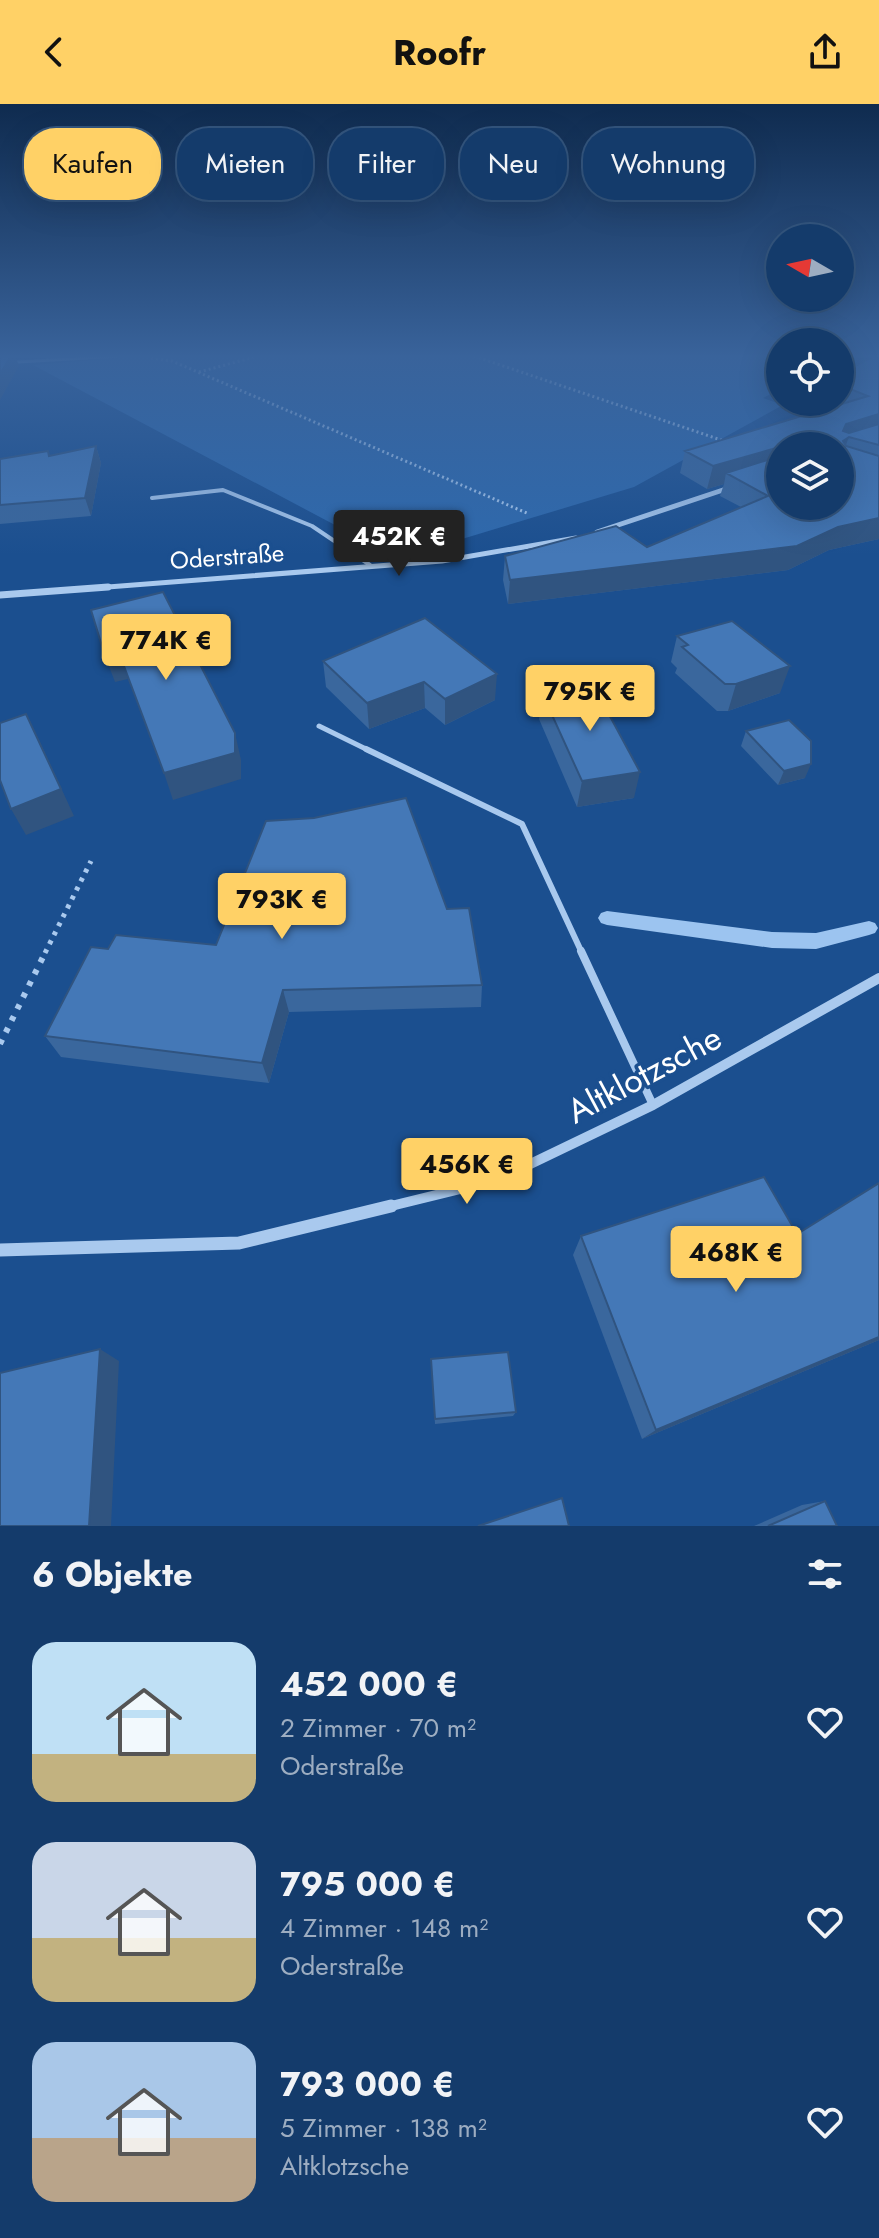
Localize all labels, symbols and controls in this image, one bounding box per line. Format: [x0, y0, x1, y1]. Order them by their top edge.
text: Roofr [393, 26, 486, 78]
icon: back [32, 30, 76, 74]
icon: share [803, 30, 847, 74]
chip: Kaufen [24, 128, 161, 200]
chip: Mieten [177, 128, 313, 200]
chip: Filter [329, 128, 444, 200]
chip: Neu [460, 128, 567, 200]
chip: Wohnung [583, 128, 754, 200]
north arrow [766, 224, 854, 312]
map controls [766, 224, 854, 520]
button: locate [766, 328, 854, 416]
button: layers [766, 432, 854, 520]
pin: 452K € [334, 510, 464, 578]
text: 452K € [352, 517, 446, 555]
street label: Oderstraße [169, 535, 285, 578]
pin: 774K € [101, 614, 231, 682]
text: 774K € [120, 621, 212, 659]
pin: 795K € [525, 665, 655, 733]
text: 795K € [544, 672, 636, 710]
pin: 793K € [217, 873, 347, 941]
text: 793K € [236, 880, 328, 918]
street label: Altklotzsche [558, 1013, 730, 1136]
pin: 456K € [402, 1138, 532, 1206]
text: 456K € [419, 1145, 515, 1183]
pin: 468K € [671, 1226, 801, 1294]
text: 468K € [689, 1233, 783, 1271]
text: 6 Objekte [32, 1550, 192, 1599]
icon: filters [803, 1552, 847, 1596]
text: 452 000 € [280, 1660, 458, 1709]
icon: home [96, 1674, 192, 1770]
icon: heart [803, 1700, 847, 1744]
text: 2 Zimmer · 70 m² [280, 1709, 476, 1747]
text: Oderstraße [280, 1747, 404, 1785]
text: 795 000 € [280, 1860, 455, 1909]
icon: home [96, 1874, 192, 1970]
icon: heart [803, 1900, 847, 1944]
text: 4 Zimmer · 148 m² [280, 1909, 488, 1947]
text: Oderstraße [280, 1947, 404, 1985]
text: 793 000 € [280, 2060, 455, 2109]
icon: home [96, 2074, 192, 2170]
icon: heart [803, 2100, 847, 2144]
text: 5 Zimmer · 138 m² [280, 2109, 487, 2147]
text: Altklotzsche [280, 2147, 409, 2185]

